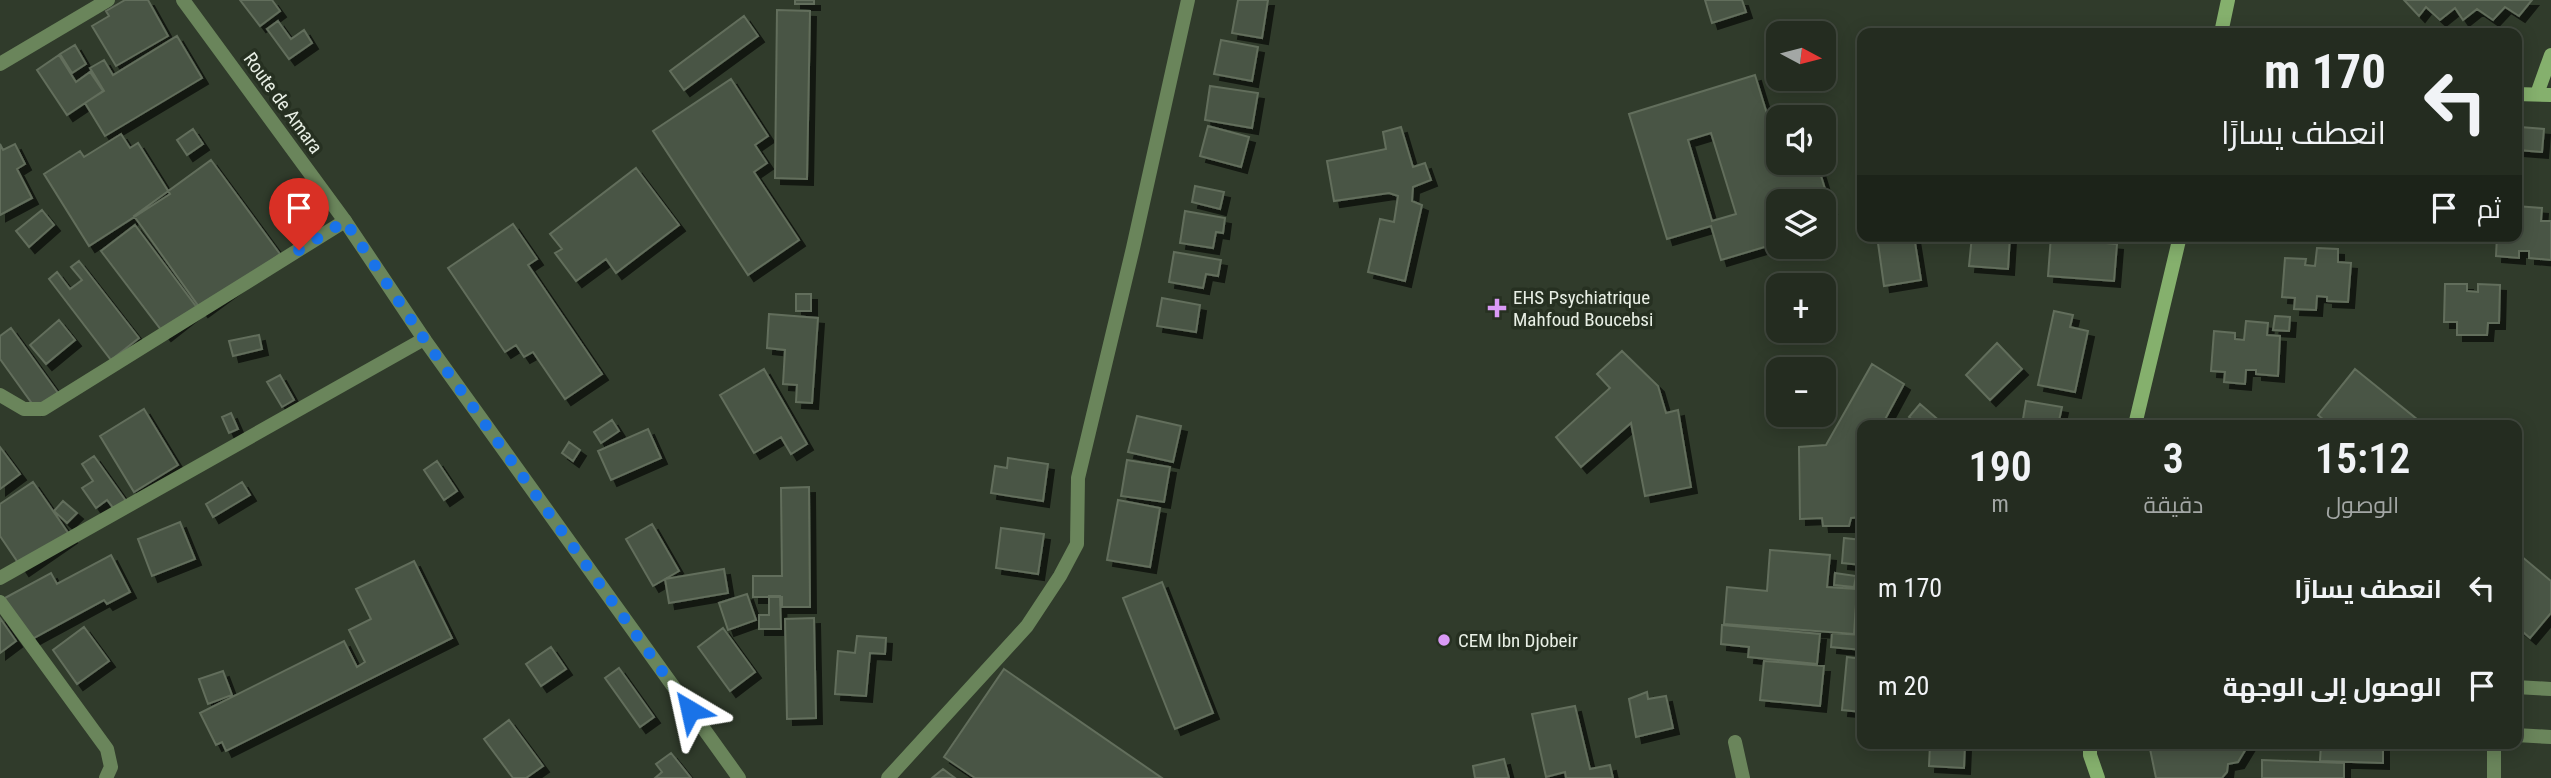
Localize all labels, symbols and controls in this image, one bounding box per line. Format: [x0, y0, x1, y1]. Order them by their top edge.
north arrow [1766, 21, 1836, 91]
map controls [1766, 21, 1836, 427]
text: 170 m [2264, 43, 2386, 100]
street label: Route de Amara [239, 48, 327, 158]
icon: left [2410, 56, 2501, 147]
button: sound [1766, 105, 1836, 175]
text: انعطف يسارًا [2221, 114, 2386, 152]
pin [269, 178, 329, 250]
icon: arrive [280, 189, 318, 227]
button: layers [1766, 189, 1836, 259]
icon: arrive [2425, 189, 2463, 227]
text: ثم [2477, 194, 2501, 224]
button: + [1766, 273, 1836, 343]
place label: EHS Psychiatrique Mahfoud Boucebsi [1513, 286, 1653, 331]
marker: EHS Psychiatrique Mahfoud Boucebsi [1487, 298, 1507, 318]
button: − [1766, 357, 1836, 427]
text: 3 [2163, 434, 2184, 483]
text: 15:12 [2315, 434, 2410, 483]
text: 190 [1969, 442, 2032, 491]
text: m [1992, 491, 2009, 518]
text: دقيقة [2143, 492, 2203, 519]
text: الوصول [2326, 492, 2399, 519]
icon: left [2463, 569, 2501, 607]
text: 170 m [1878, 573, 1942, 603]
text: انعطف يسارًا [2294, 574, 2442, 604]
place label: CEM Ibn Djobeir [1458, 629, 1578, 652]
marker: CEM Ibn Djobeir [1436, 632, 1452, 648]
icon: arrive [2463, 667, 2501, 705]
text: 20 m [1878, 671, 1929, 701]
text: الوصول إلى الوجهة [2223, 672, 2442, 702]
position arrow [653, 673, 727, 747]

